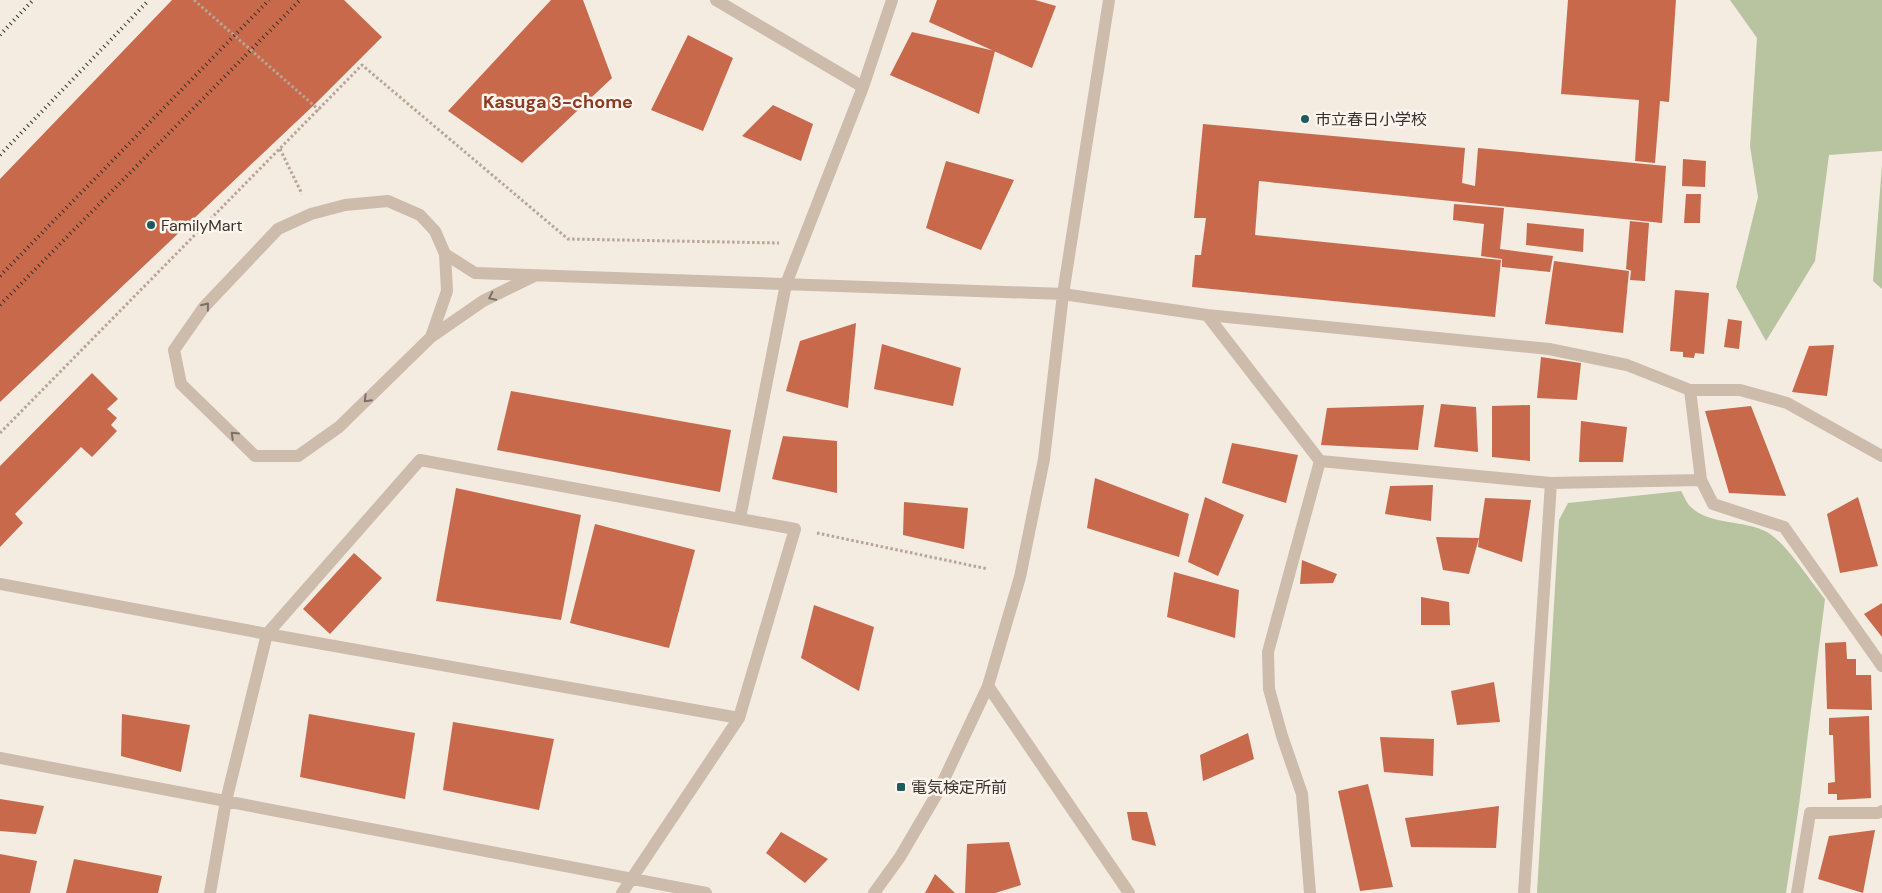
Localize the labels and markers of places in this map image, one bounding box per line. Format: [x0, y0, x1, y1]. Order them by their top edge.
place label: 市立春日小学校 [1315, 109, 1427, 130]
marker: 市立春日小学校 [1299, 113, 1311, 125]
place label: FamilyMart [161, 215, 243, 236]
marker: FamilyMart [145, 219, 157, 231]
place label: 電気検定所前 [911, 777, 1007, 798]
marker: 電気検定所前 [895, 781, 907, 793]

